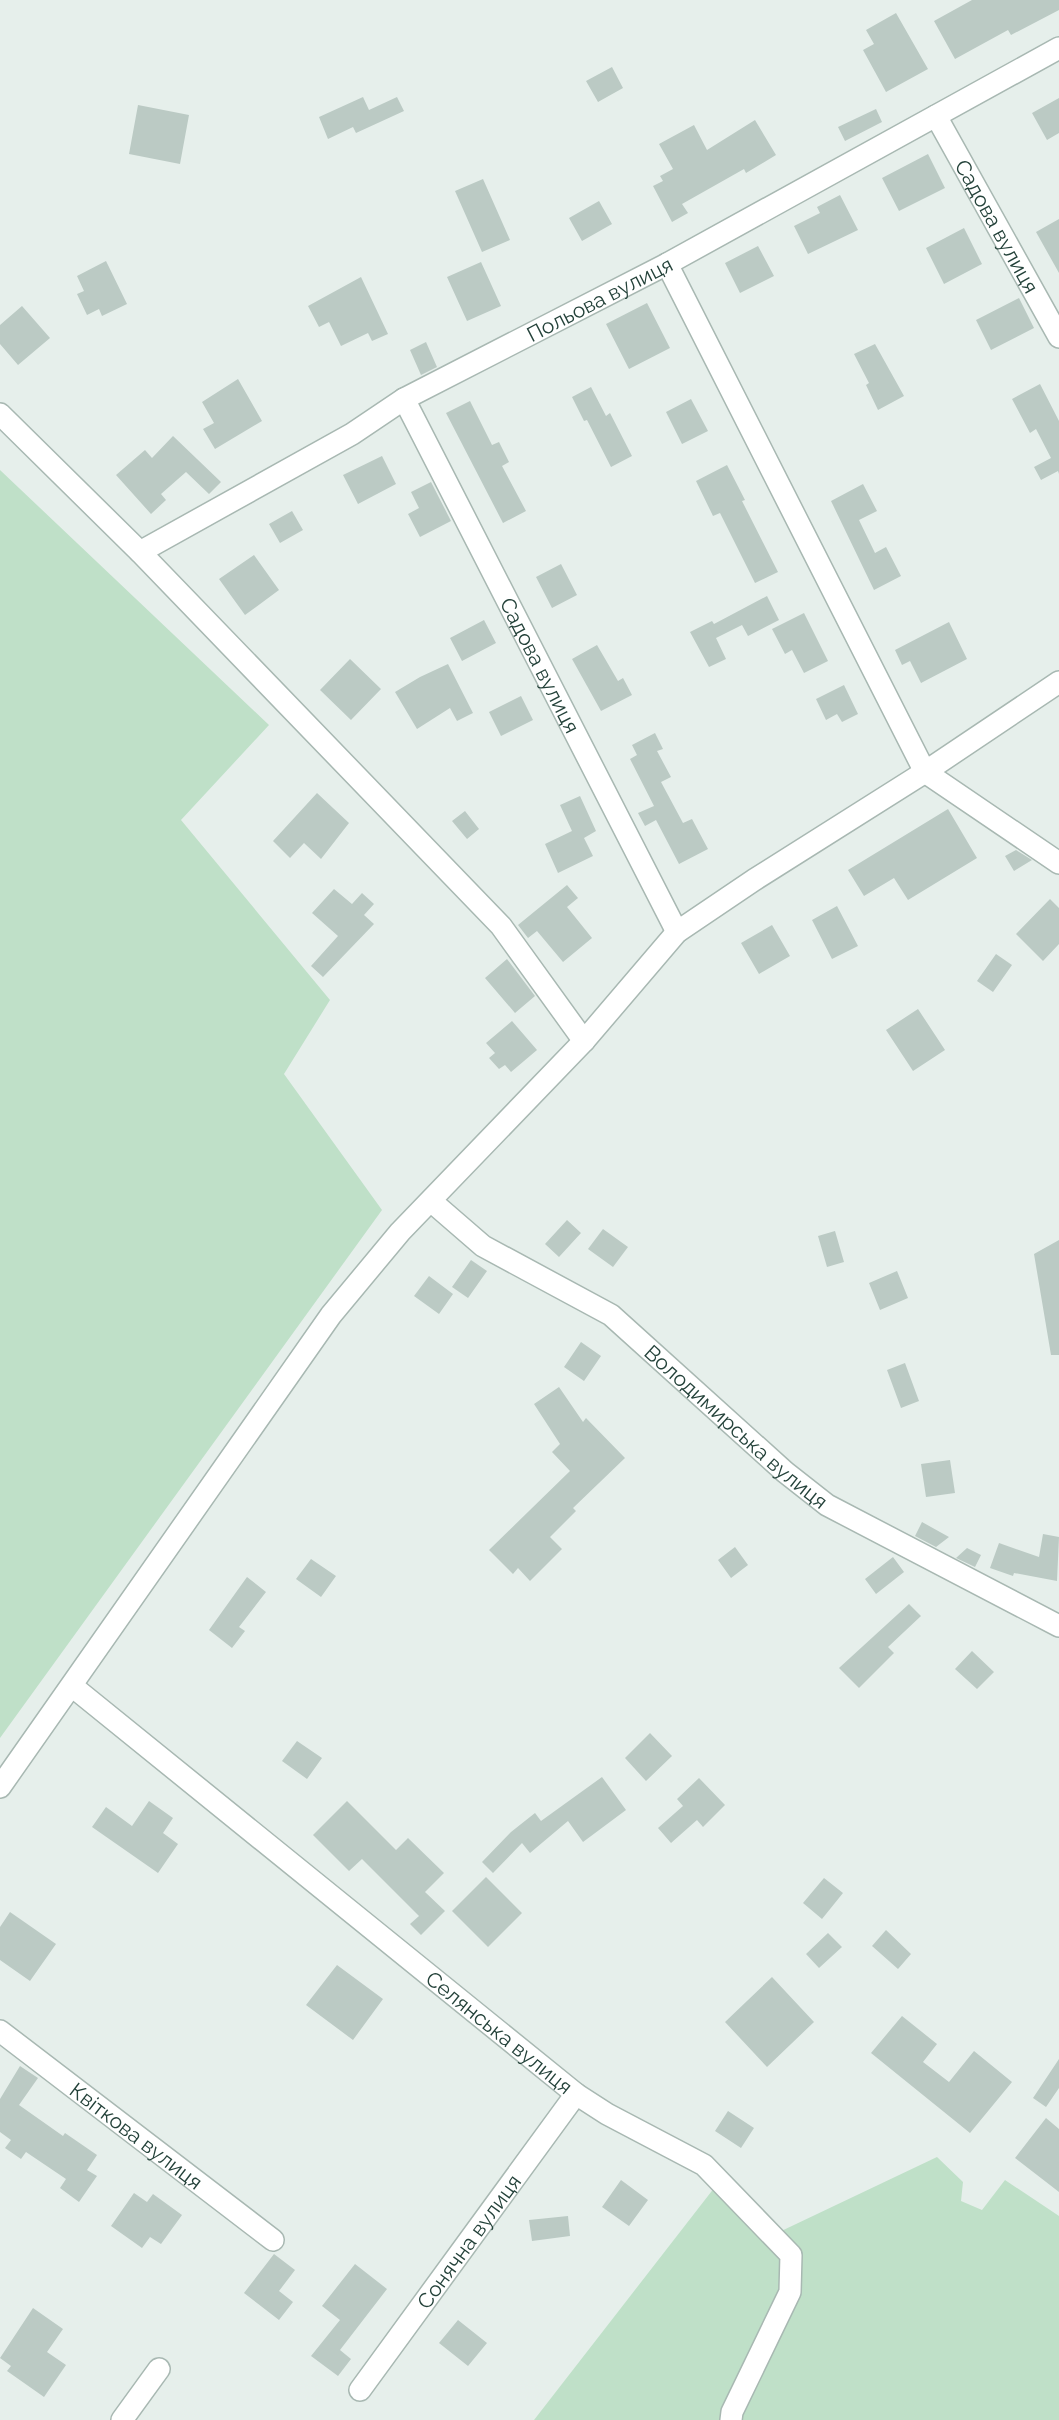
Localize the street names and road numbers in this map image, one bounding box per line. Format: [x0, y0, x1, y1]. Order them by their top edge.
street label: Садова вулиця [950, 155, 1044, 297]
street label: Польова вулиця [522, 251, 677, 346]
street label: Садова вулиця [495, 593, 585, 737]
street label: Володимирська вулиця [640, 1339, 833, 1513]
street label: Селянська вулиця [421, 1965, 578, 2099]
street label: Квіткова вулиця [65, 2077, 208, 2194]
street label: Сонячна вулиця [411, 2169, 526, 2313]

